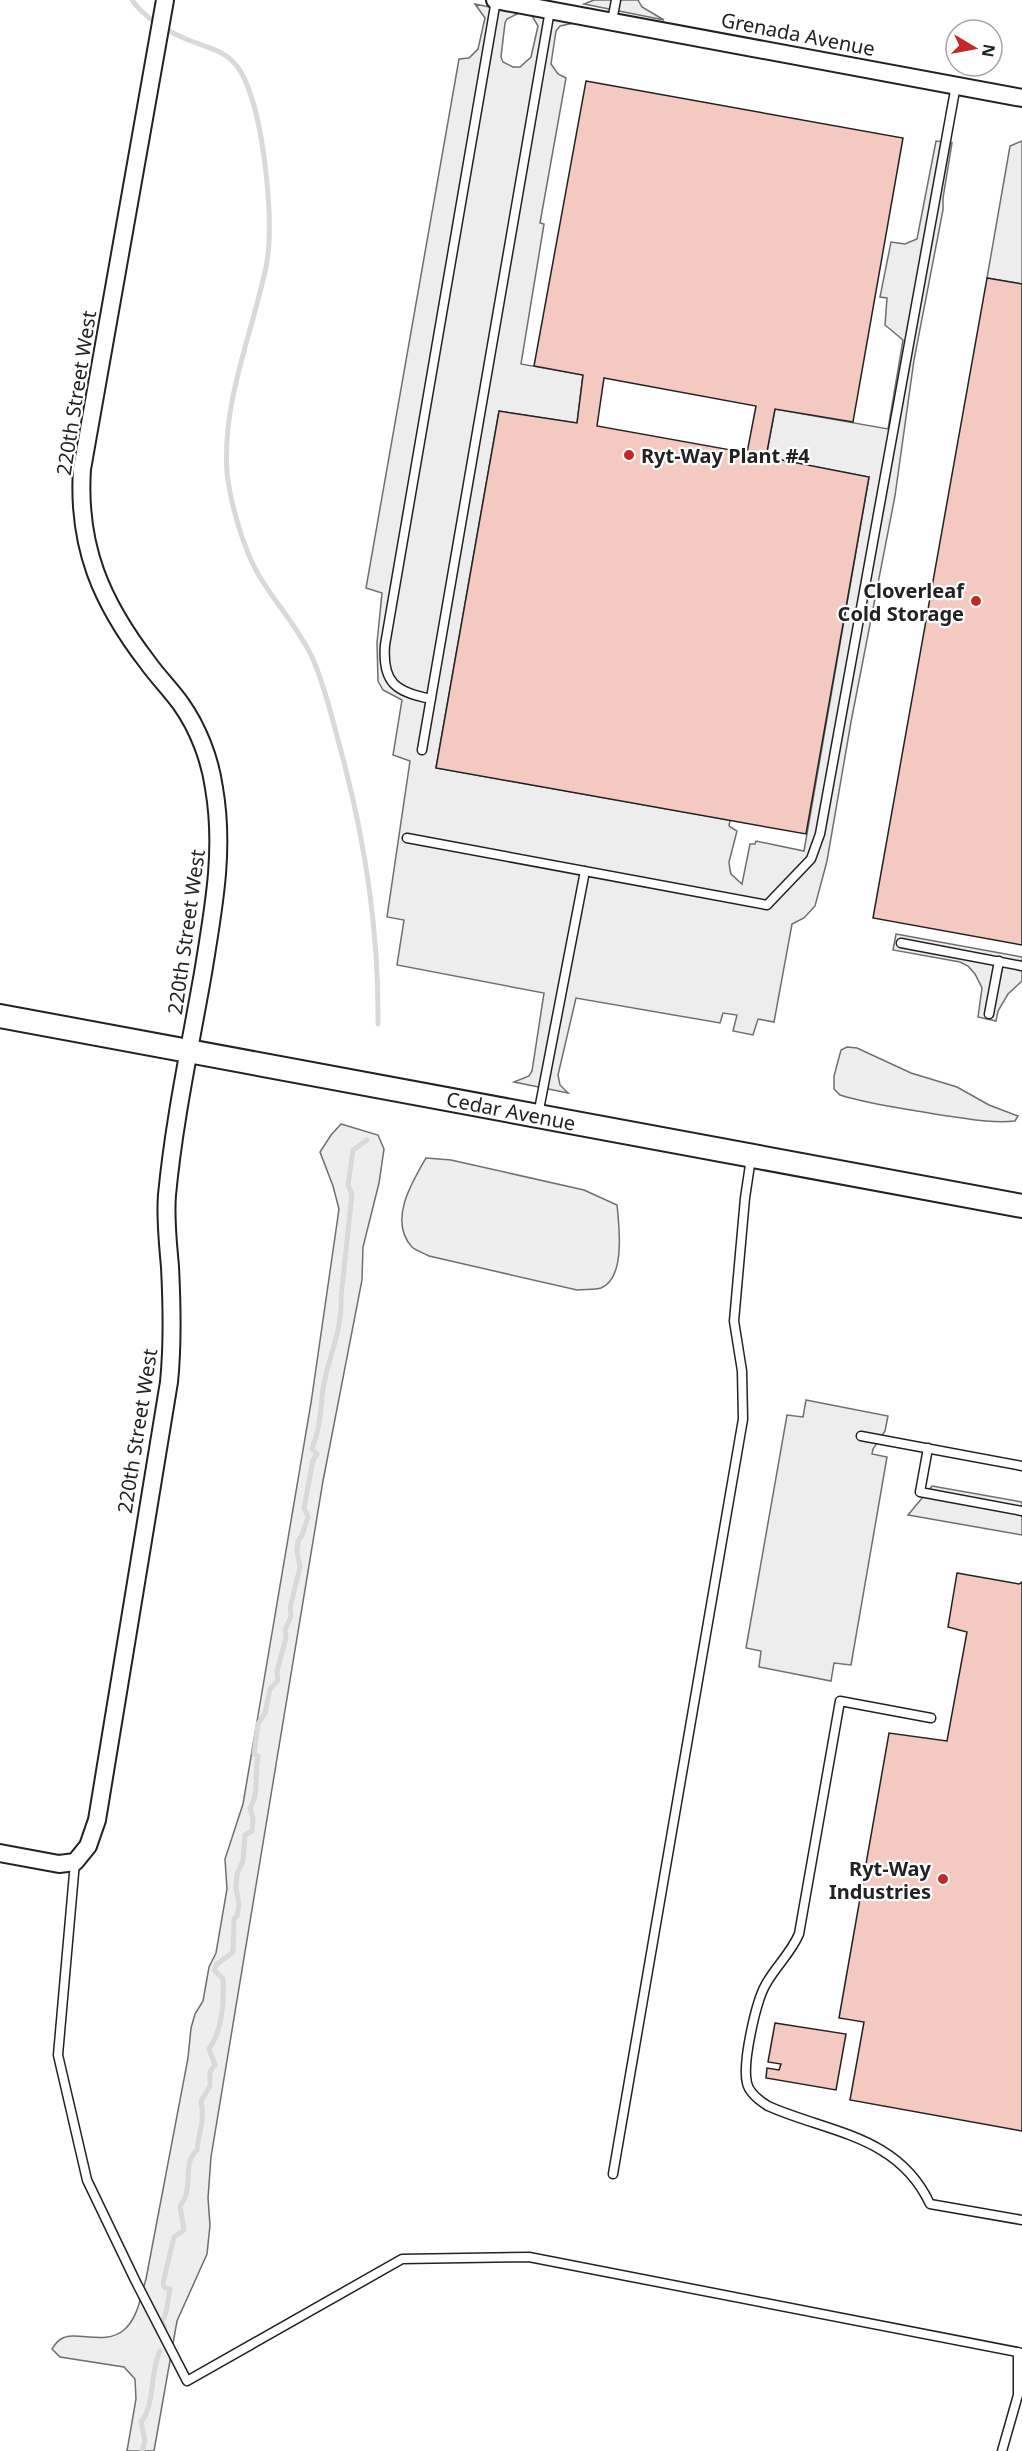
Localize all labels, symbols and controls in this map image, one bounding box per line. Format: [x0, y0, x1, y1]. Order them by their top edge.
street label: Grenada Avenue [719, 6, 877, 62]
north arrow [944, 18, 1004, 78]
text: N [977, 42, 1001, 59]
street label: 220th Street West [50, 309, 102, 477]
place label: Ryt-Way Plant #4 [641, 442, 810, 469]
marker: Ryt-Way Plant #4 [622, 448, 636, 462]
place label: Cloverleaf Cold Storage [838, 577, 965, 627]
marker: Cloverleaf Cold Storage [969, 594, 983, 608]
street label: 220th Street West [161, 848, 211, 1016]
street label: Cedar Avenue [444, 1085, 578, 1137]
street label: 220th Street West [111, 1347, 163, 1515]
place label: Ryt-Way Industries [829, 1855, 932, 1905]
marker: Ryt-Way Industries [936, 1872, 950, 1886]

